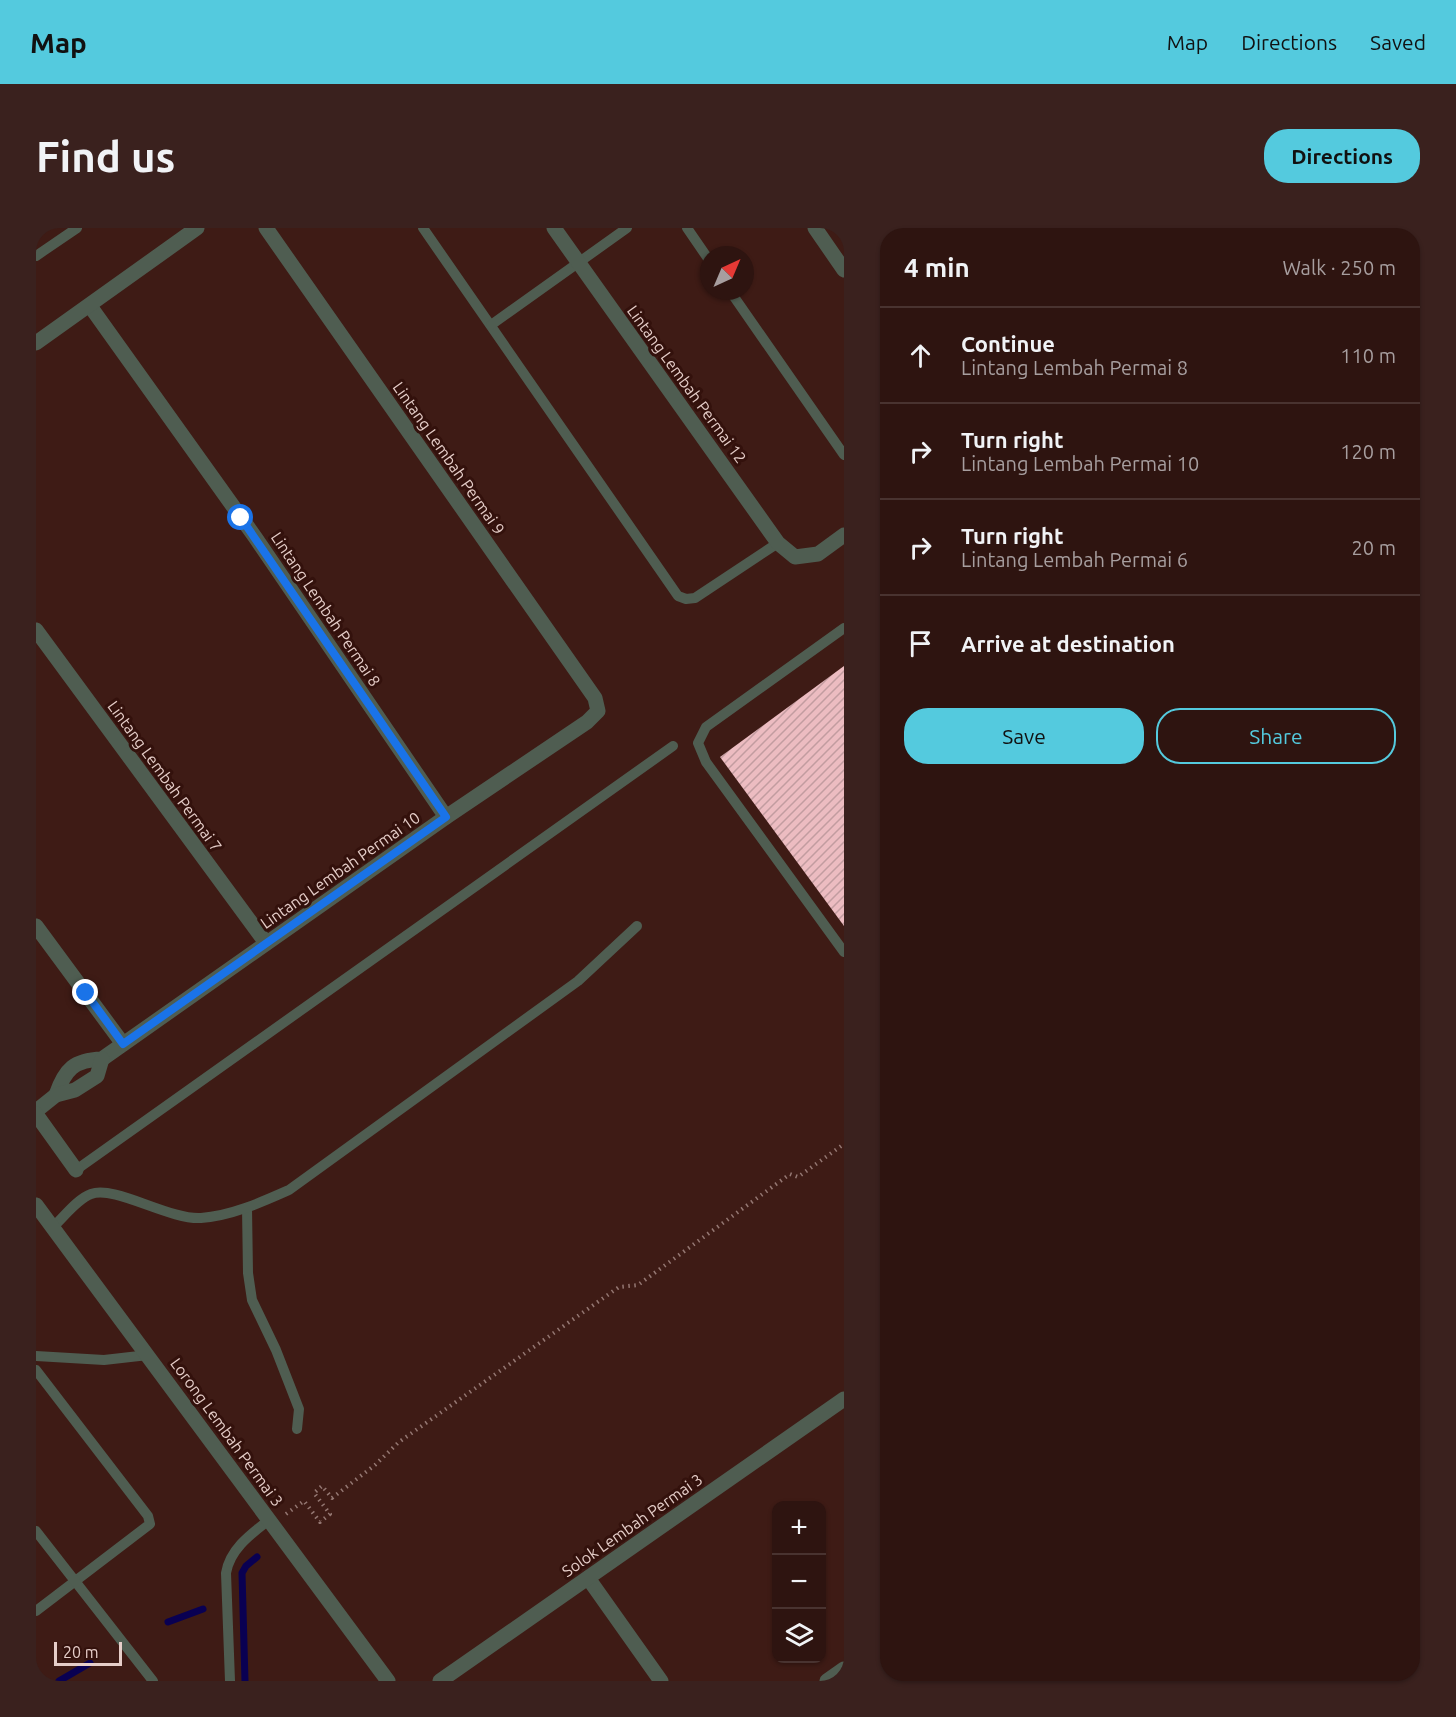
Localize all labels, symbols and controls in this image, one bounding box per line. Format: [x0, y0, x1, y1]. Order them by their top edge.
text: Map [30, 27, 87, 58]
text: Map [1167, 30, 1208, 54]
text: Directions [1241, 30, 1337, 54]
text: Saved [1370, 30, 1426, 54]
button: Directions [1264, 129, 1420, 183]
text: Find us [36, 133, 175, 180]
north arrow [700, 246, 754, 300]
text: 4 min [904, 253, 970, 282]
text: Walk · 250 m [1283, 256, 1396, 279]
street label: Lintang Lembah Permai 12 [624, 302, 750, 466]
text: Continue [961, 331, 1055, 356]
icon: ahead [904, 339, 937, 372]
text: 110 m [1340, 344, 1396, 367]
text: Lintang Lembah Permai 8 [961, 356, 1188, 379]
street label: Lintang Lembah Permai 9 [390, 378, 508, 538]
text: Turn right [961, 427, 1063, 452]
icon: right [904, 435, 937, 468]
text: 120 m [1340, 440, 1396, 463]
text: Lintang Lembah Permai 10 [961, 452, 1199, 475]
route start [227, 504, 253, 530]
text: Turn right [961, 523, 1063, 548]
street label: Lintang Lembah Permai 8 [268, 529, 384, 689]
icon: right [904, 531, 937, 564]
text: 20 m [1352, 536, 1396, 559]
text: Lintang Lembah Permai 6 [961, 548, 1188, 571]
icon: arrive [904, 627, 937, 660]
text: Arrive at destination [961, 631, 1175, 656]
street label: Lintang Lembah Permai 7 [104, 697, 226, 855]
button: Save [904, 708, 1144, 764]
button: Share [1156, 708, 1396, 764]
street label: Lintang Lembah Permai 10 [257, 808, 423, 932]
route end [72, 979, 98, 1005]
street label: Lorong Lembah Permai 3 [167, 1354, 287, 1510]
street label: Solok Lembah Permai 3 [558, 1470, 706, 1580]
map controls [772, 1501, 826, 1663]
button: + [772, 1501, 826, 1555]
button: − [772, 1555, 826, 1609]
button: layers [772, 1609, 826, 1663]
scale bar [54, 1639, 122, 1666]
text: 20 m [63, 1643, 99, 1661]

